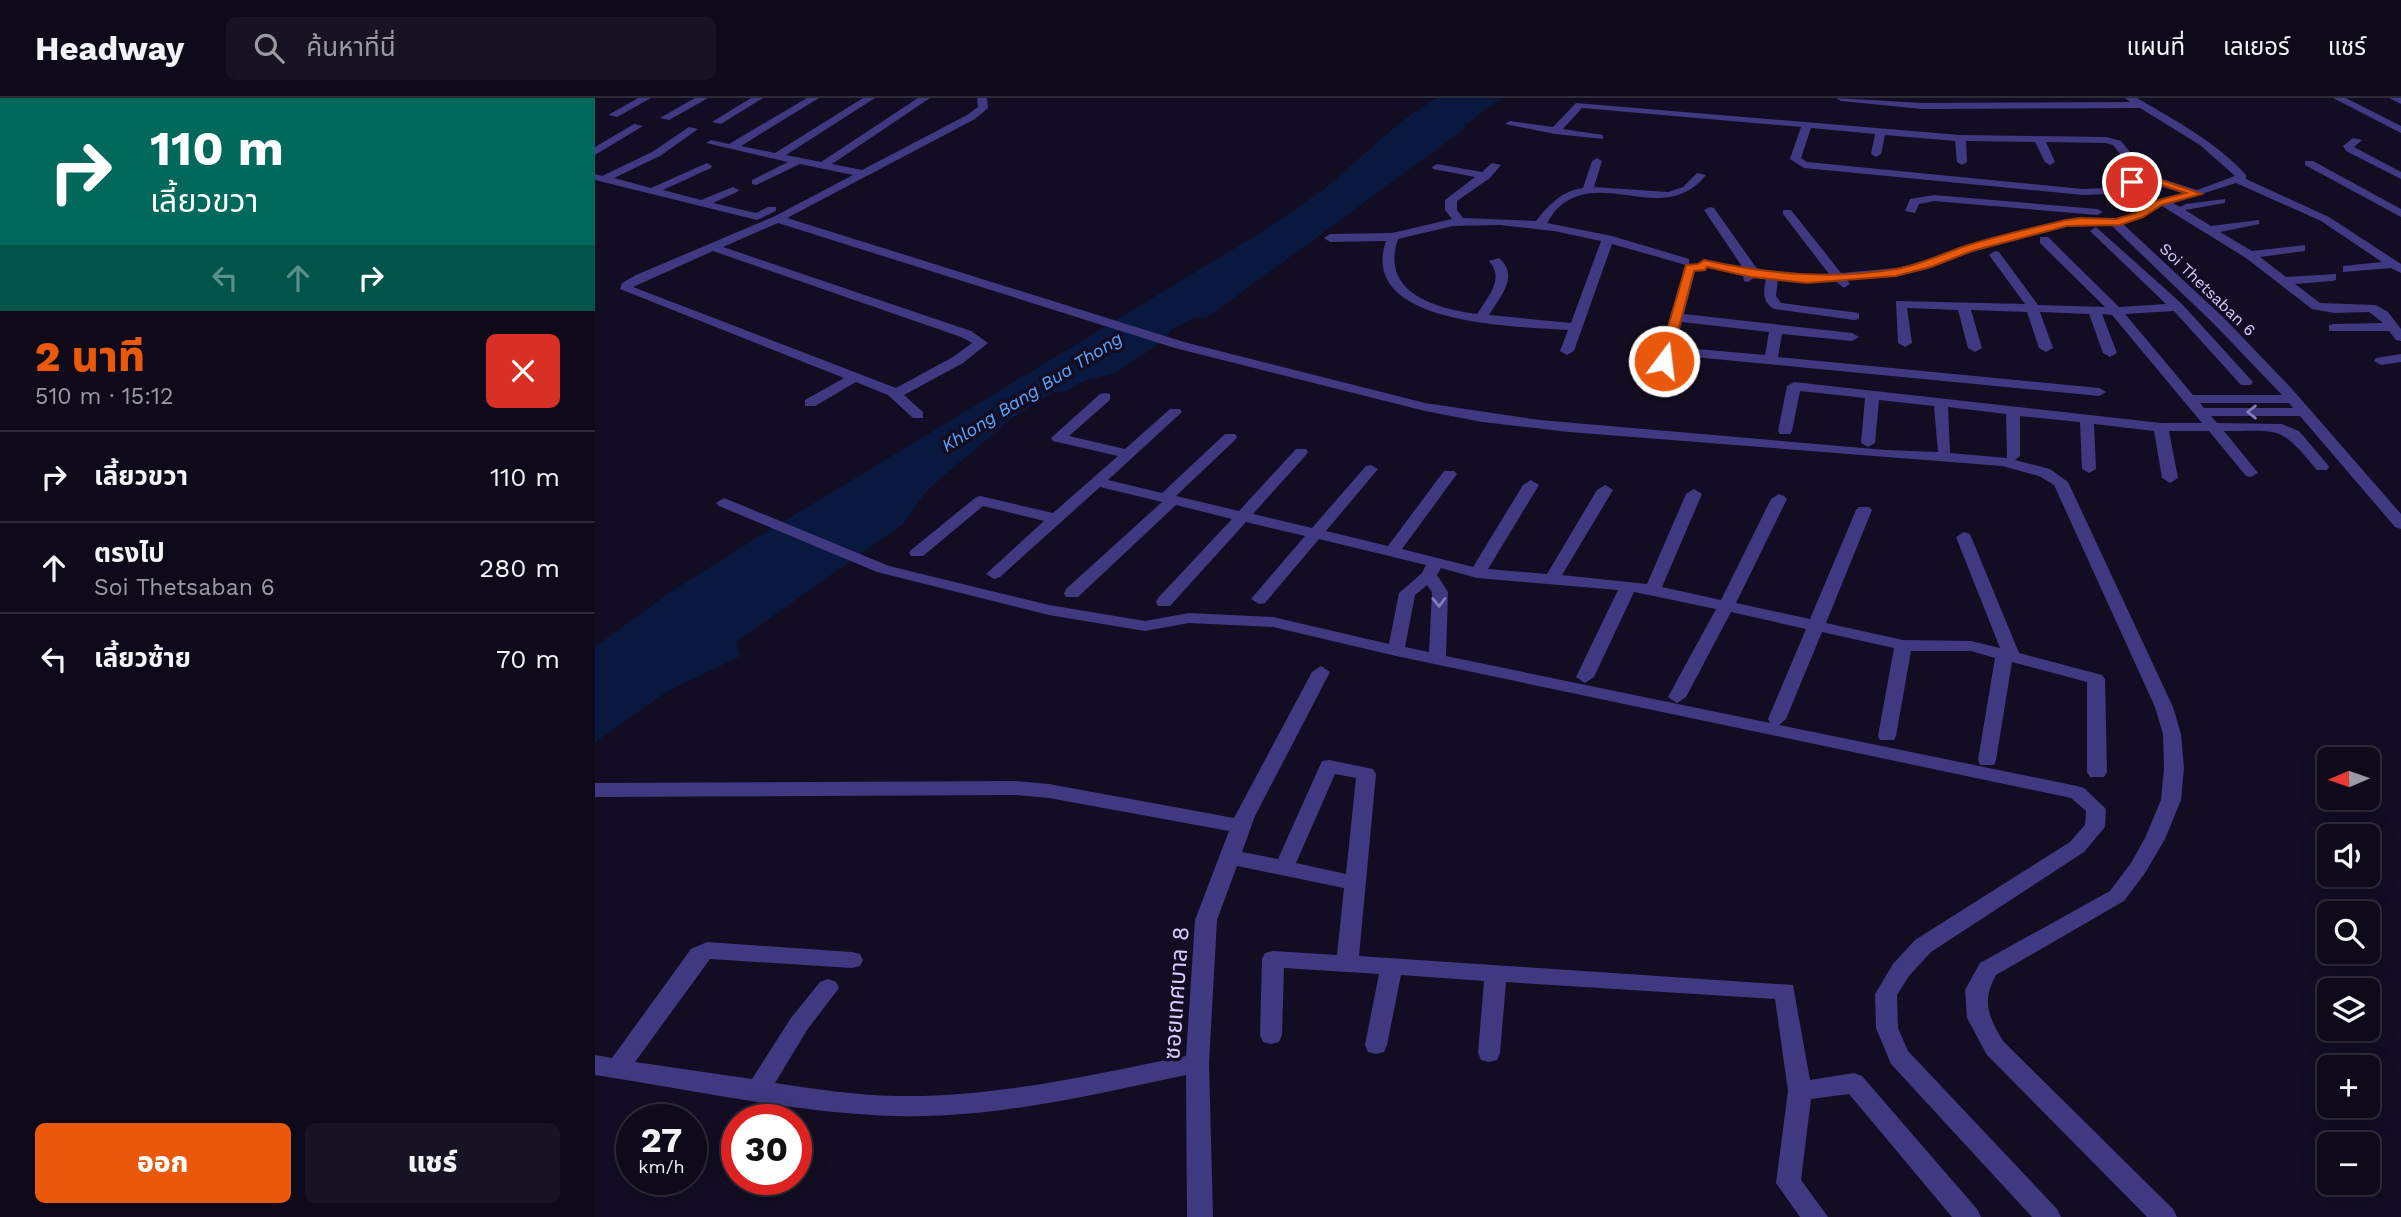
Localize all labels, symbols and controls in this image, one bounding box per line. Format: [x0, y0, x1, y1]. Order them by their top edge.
search box [226, 17, 716, 80]
text: Headway [35, 29, 184, 68]
icon: search [250, 29, 288, 67]
text: ค้นหาที่นี่ [306, 32, 396, 62]
text: แผนที่ [2127, 33, 2185, 61]
text: เลเยอร์ [2223, 33, 2290, 61]
text: แชร์ [2328, 33, 2366, 61]
text: 110 m [150, 119, 284, 177]
icon: right [35, 126, 126, 217]
pin [2102, 152, 2162, 212]
icon: arrive [2113, 163, 2151, 201]
text: เลี้ยวขวา [150, 182, 258, 220]
street label: Soi Thetsaban 6 [2156, 239, 2259, 340]
icon: left [206, 259, 244, 297]
icon: ahead [279, 259, 317, 297]
icon: right [352, 259, 390, 297]
position arrow [1627, 324, 1701, 398]
water label: Khlong Bang Bua Thong [937, 327, 1126, 456]
text: 2 นาที [35, 332, 145, 381]
button: close [486, 334, 560, 408]
text: 510 m · 15:12 [35, 383, 173, 410]
one-way arrow [2246, 404, 2257, 420]
icon: right [35, 458, 73, 496]
text: เลี้ยวขวา [94, 461, 188, 491]
text: 110 m [490, 462, 560, 492]
text: ตรงไป [94, 538, 165, 568]
icon: ahead [35, 549, 73, 587]
text: 280 m [479, 553, 560, 583]
text: Soi Thetsaban 6 [94, 574, 275, 601]
one-way arrow [1431, 597, 1447, 608]
icon: left [35, 640, 73, 678]
text: เลี้ยวซ้าย [94, 643, 191, 673]
text: 70 m [496, 644, 560, 674]
north arrow [2317, 747, 2380, 810]
map controls [2317, 747, 2380, 1195]
button: sound [2317, 824, 2380, 887]
button: search [2317, 901, 2380, 964]
street label: ซอยเทศบาล 8 [1158, 926, 1195, 1060]
button: layers [2317, 978, 2380, 1041]
button: + [2317, 1055, 2380, 1118]
speed limit sign: 30 [721, 1104, 812, 1195]
text: 27 [641, 1119, 682, 1161]
button: ออก [35, 1123, 291, 1203]
button: แชร์ [305, 1123, 560, 1203]
button: − [2317, 1132, 2380, 1195]
text: km/h [638, 1156, 685, 1177]

